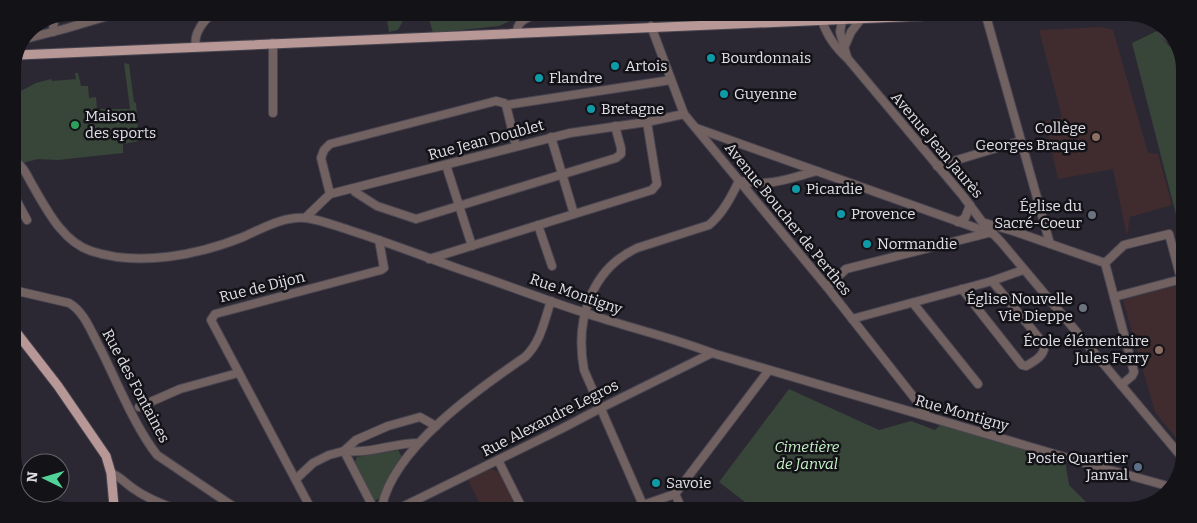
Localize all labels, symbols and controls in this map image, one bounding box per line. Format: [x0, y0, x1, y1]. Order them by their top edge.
place label: Bourdonnais [721, 49, 811, 67]
marker: Bourdonnais [705, 52, 717, 64]
place label: Artois [625, 57, 667, 75]
marker: Artois [609, 60, 621, 72]
place label: Flandre [549, 69, 602, 87]
marker: Flandre [533, 72, 545, 84]
place label: Guyenne [734, 85, 797, 103]
marker: Guyenne [718, 88, 730, 100]
street label: Avenue Jean Jaurès [887, 88, 987, 202]
place label: Bretagne [601, 100, 664, 118]
marker: Bretagne [585, 103, 597, 115]
place label: Maison des sports [85, 107, 156, 142]
street label: Rue Jean Doublet [426, 116, 546, 164]
marker: Maison des sports [69, 119, 81, 131]
place label: Collège Georges Braque [975, 119, 1086, 154]
marker: Collège Georges Braque [1090, 131, 1102, 143]
street label: Avenue Boucher de Perthes [721, 139, 855, 299]
place label: Picardie [806, 180, 863, 198]
marker: Picardie [790, 183, 802, 195]
place label: Église du Sacré-Coeur [994, 197, 1082, 232]
place label: Provence [851, 205, 915, 223]
marker: Provence [835, 208, 847, 220]
marker: Église du Sacré-Coeur [1086, 209, 1098, 221]
place label: Normandie [877, 235, 957, 253]
marker: Normandie [861, 238, 873, 250]
street label: Rue de Dijon [217, 268, 307, 306]
street label: Rue Montigny [527, 270, 625, 318]
place label: Église Nouvelle Vie Dieppe [967, 290, 1073, 325]
marker: Église Nouvelle Vie Dieppe [1077, 302, 1089, 314]
street label: Rue des Fontaines [98, 326, 174, 446]
place label: École élémentaire Jules Ferry [1023, 332, 1149, 367]
marker: École élémentaire Jules Ferry [1153, 344, 1165, 356]
street label: Rue Alexandre Legros [479, 376, 621, 460]
street label: Rue Montigny [913, 391, 1011, 435]
park label: Cimetière de Janval [775, 438, 840, 473]
place label: Poste Quartier Janval [1027, 449, 1128, 484]
north arrow [20, 453, 70, 503]
marker: Poste Quartier Janval [1132, 461, 1144, 473]
text: N [24, 471, 42, 483]
place label: Savoie [666, 474, 711, 492]
marker: Savoie [650, 477, 662, 489]

